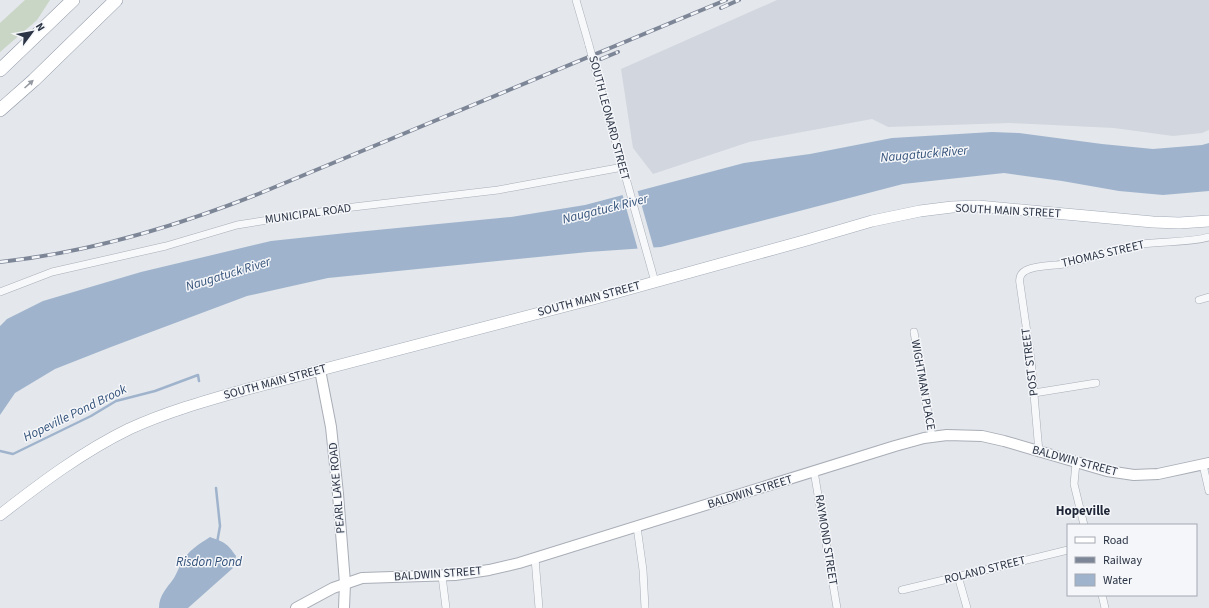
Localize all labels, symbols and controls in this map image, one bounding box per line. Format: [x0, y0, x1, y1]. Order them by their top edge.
north arrow [12, 12, 52, 52]
text: N [32, 20, 48, 34]
street label: SOUTH LEONARD STREET [584, 54, 634, 183]
one-way arrow [24, 79, 34, 88]
water label: Naugatuck River [880, 141, 969, 167]
water label: Naugatuck River [560, 190, 650, 228]
street label: MUNICIPAL ROAD [264, 200, 352, 228]
street label: SOUTH MAIN STREET [955, 200, 1062, 222]
street label: THOMAS STREET [1060, 236, 1147, 272]
water label: Naugatuck River [183, 252, 273, 295]
street label: SOUTH MAIN STREET [536, 277, 643, 321]
street label: POST STREET [1017, 327, 1043, 397]
street label: WIGHTMAN PLACE [907, 338, 939, 432]
street label: SOUTH MAIN STREET [222, 360, 329, 404]
water label: Hopeville Pond Brook [20, 380, 131, 446]
street label: BALDWIN STREET [1030, 441, 1120, 481]
street label: PEARL LAKE ROAD [325, 442, 349, 534]
street label: BALDWIN STREET [705, 471, 795, 513]
street label: RAYMOND STREET [810, 493, 842, 587]
district label: Hopeville [1056, 502, 1111, 520]
legend [1067, 524, 1197, 596]
text: Road [1103, 532, 1129, 549]
street label: ROLAND STREET [943, 552, 1028, 588]
text: Railway [1103, 552, 1142, 569]
water label: Risdon Pond [176, 553, 243, 571]
street label: BALDWIN STREET [394, 562, 483, 586]
text: Water [1103, 572, 1133, 589]

